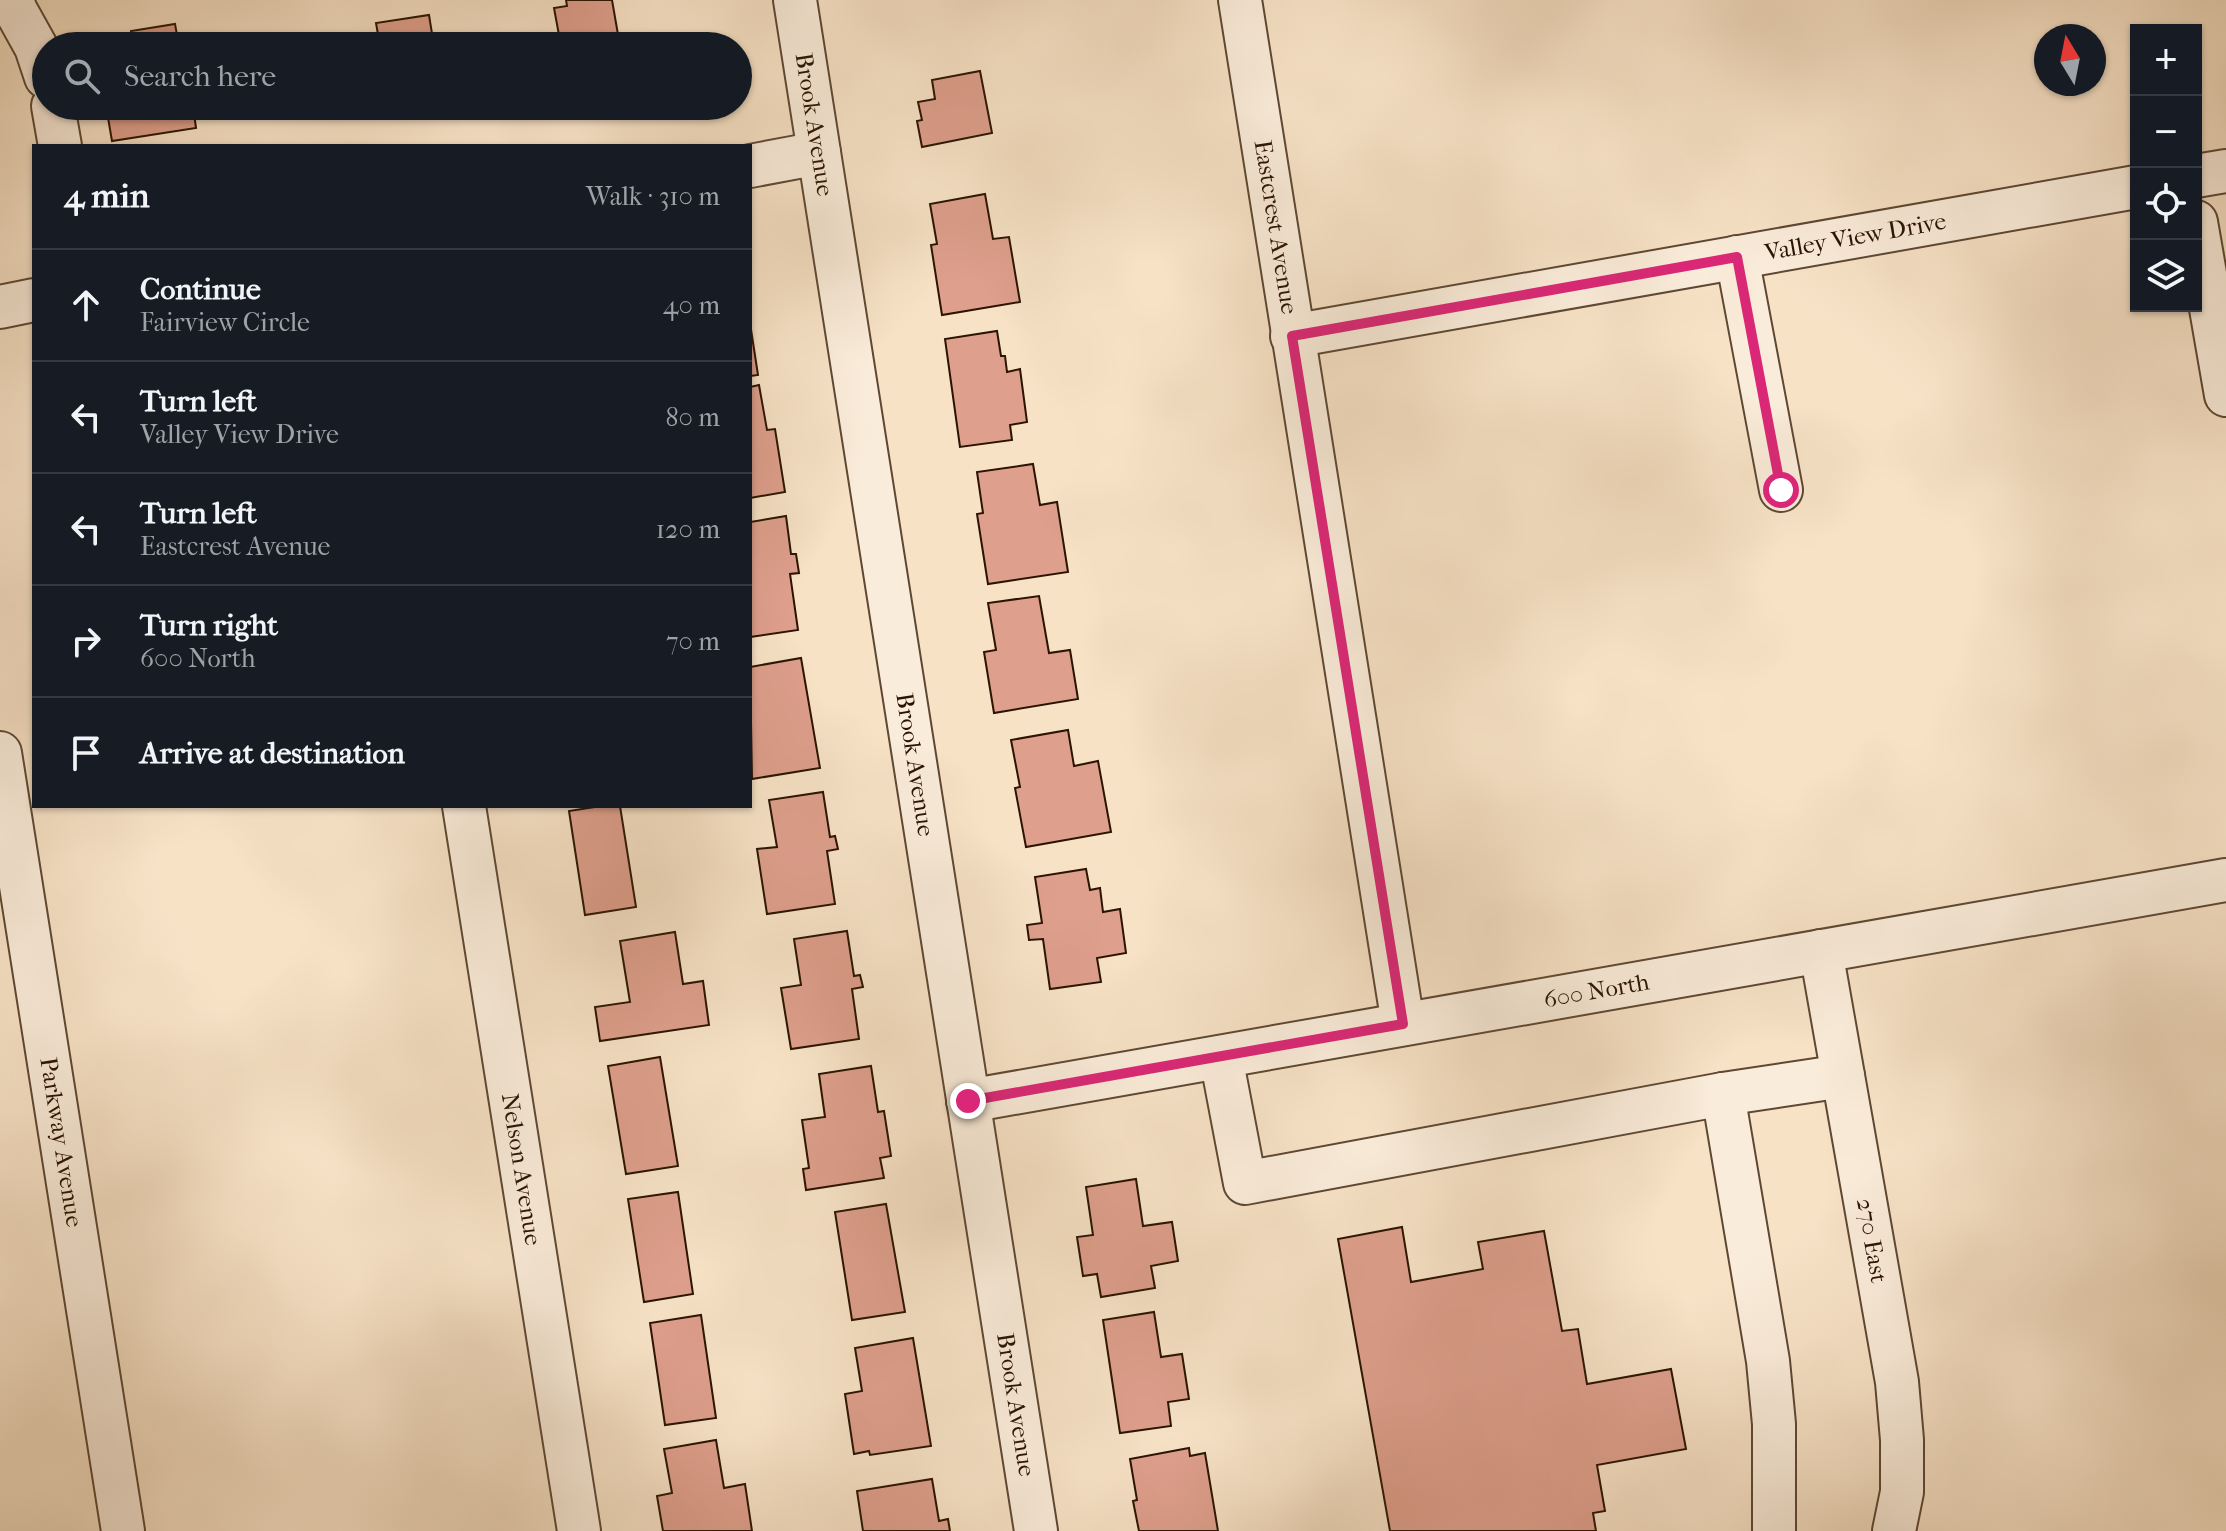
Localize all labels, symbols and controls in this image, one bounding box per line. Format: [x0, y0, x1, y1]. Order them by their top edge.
north arrow [2034, 24, 2106, 96]
map controls [2130, 24, 2202, 312]
button: + [2130, 24, 2202, 96]
search box [32, 32, 752, 120]
street label: Brook Avenue [789, 51, 840, 198]
icon: search [60, 54, 104, 98]
text: Search here [124, 59, 276, 94]
button: − [2130, 96, 2202, 168]
street label: Eastcrest Avenue [1249, 138, 1304, 316]
button: locate [2130, 168, 2202, 240]
text: 4 min [64, 176, 149, 216]
text: Walk · 310 m [586, 181, 720, 212]
street label: Valley View Drive [1761, 207, 1948, 266]
button: layers [2130, 240, 2202, 312]
text: Continue [140, 272, 261, 307]
icon: ahead [64, 283, 108, 327]
text: 40 m [663, 290, 720, 321]
text: Fairview Circle [140, 307, 310, 338]
text: Turn left [140, 384, 257, 419]
icon: left [64, 395, 108, 439]
text: 80 m [665, 402, 720, 433]
text: Valley View Drive [140, 419, 339, 450]
route start [1763, 472, 1799, 508]
text: Turn left [140, 496, 257, 531]
icon: left [64, 507, 108, 551]
text: 120 m [656, 514, 720, 545]
text: Eastcrest Avenue [140, 531, 330, 562]
text: Turn right [140, 608, 278, 643]
icon: right [64, 619, 108, 663]
text: 70 m [666, 626, 720, 657]
text: 600 North [140, 643, 256, 674]
street label: Brook Avenue [890, 691, 940, 838]
icon: arrive [64, 731, 108, 775]
text: Arrive at destination [140, 736, 405, 771]
street label: 600 North [1541, 967, 1652, 1014]
street label: Parkway Avenue [34, 1055, 89, 1229]
route end [950, 1083, 986, 1119]
street label: Nelson Avenue [496, 1091, 548, 1248]
street label: 270 East [1851, 1196, 1893, 1285]
street label: Brook Avenue [991, 1331, 1041, 1479]

